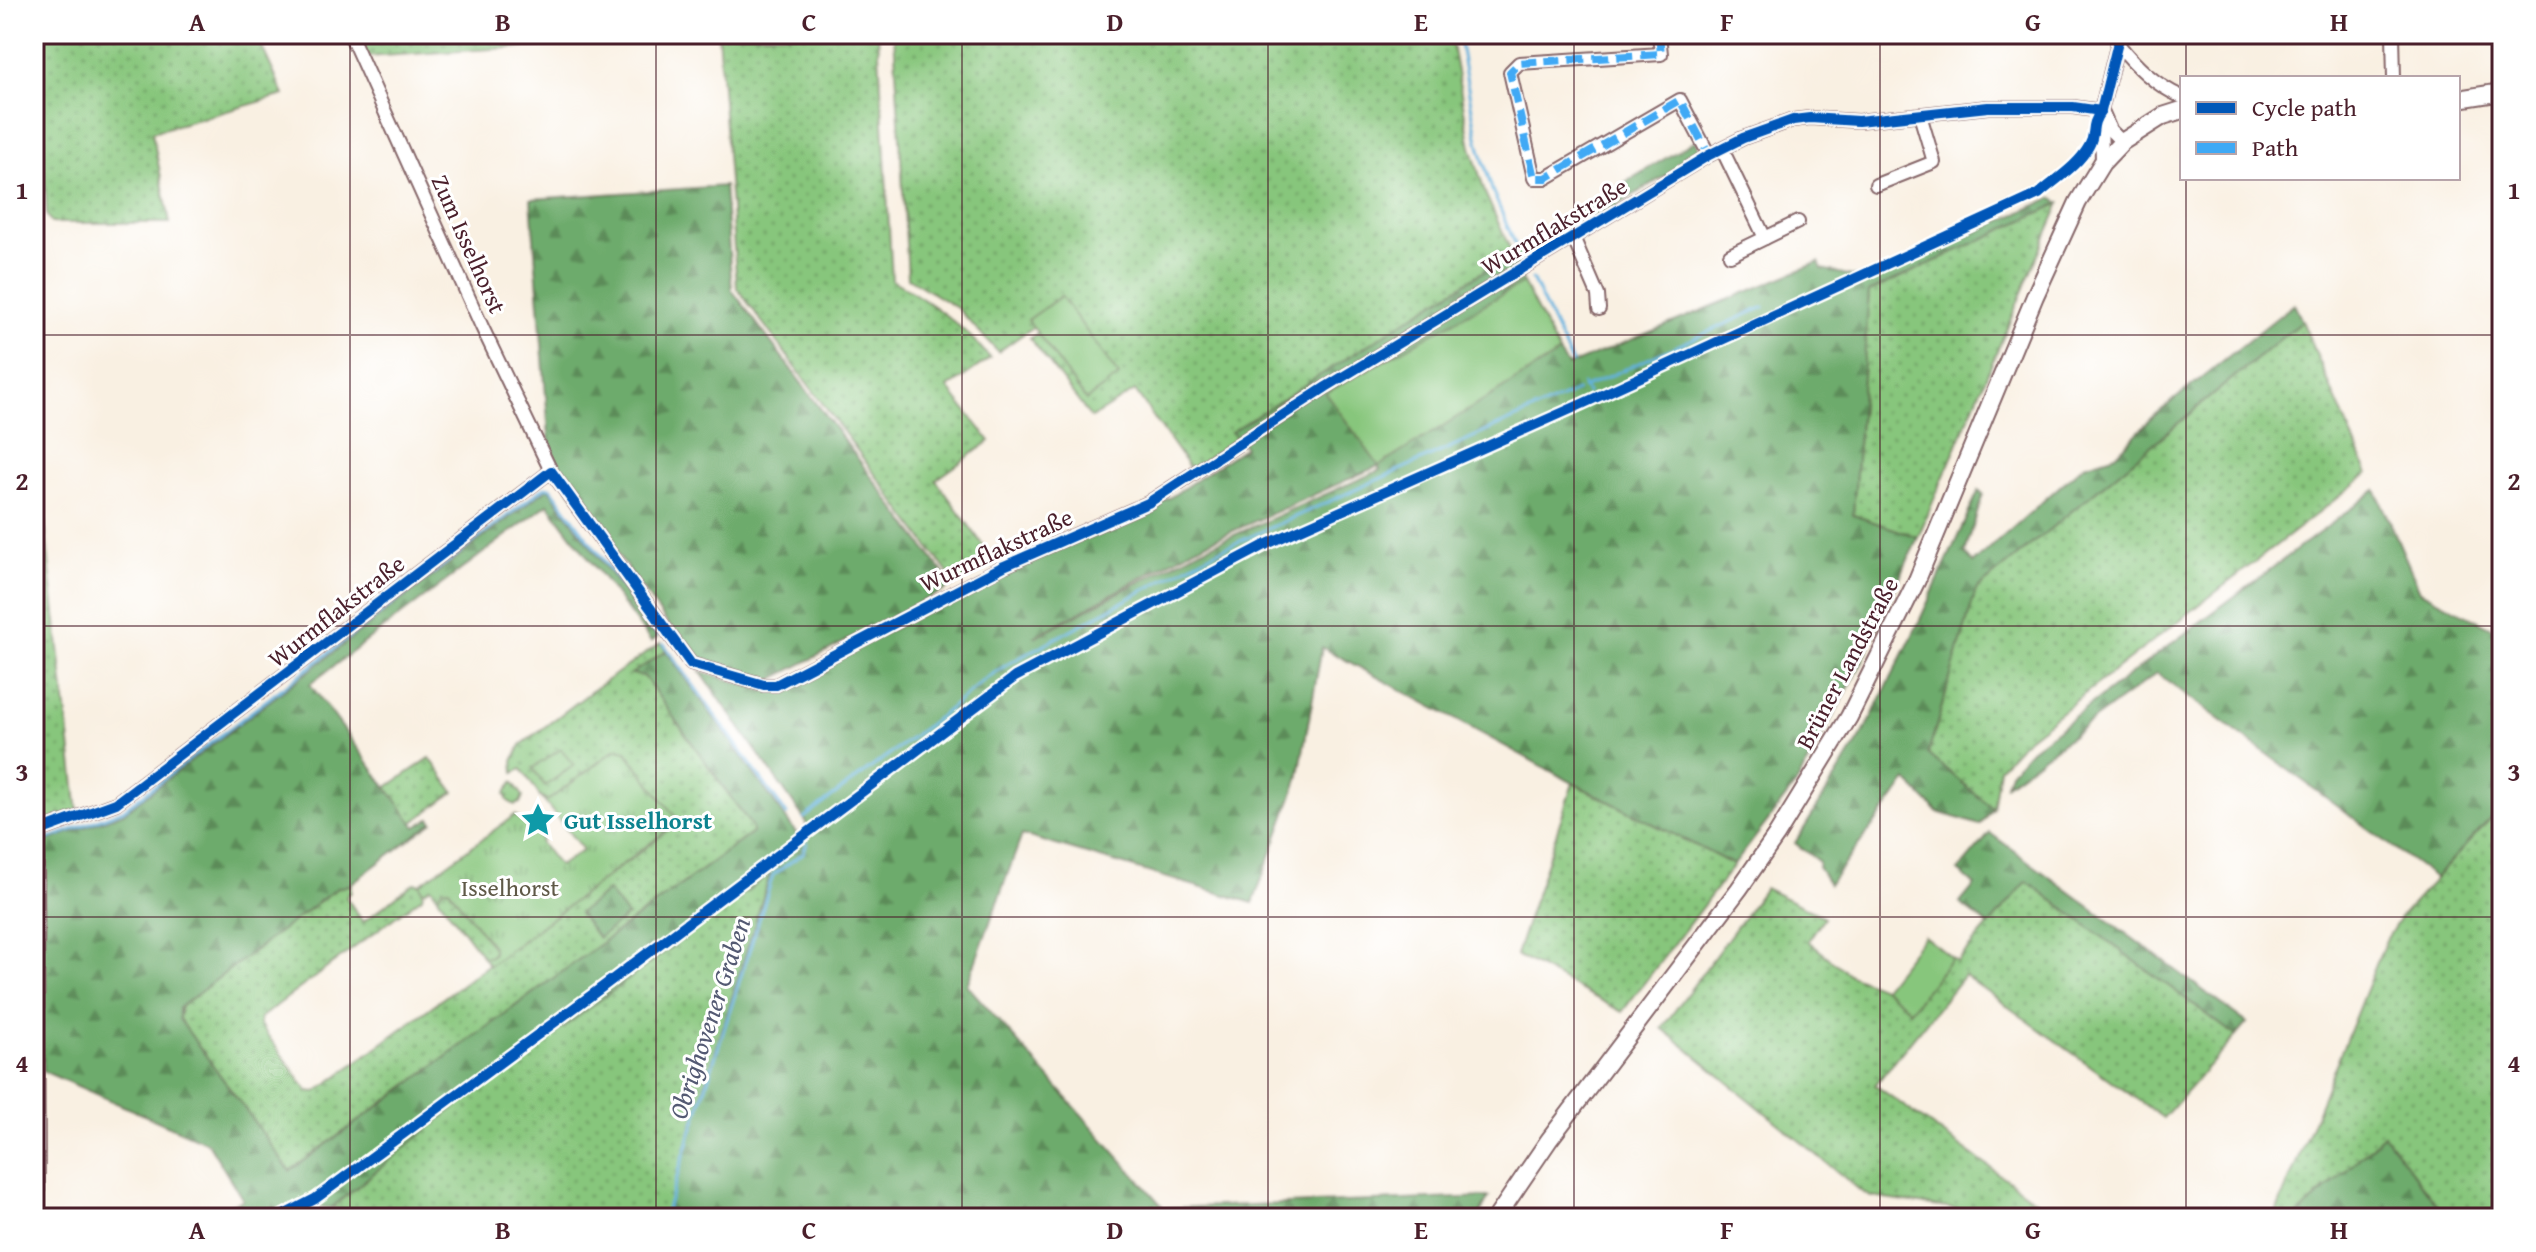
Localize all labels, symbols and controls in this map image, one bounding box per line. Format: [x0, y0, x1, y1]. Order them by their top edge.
text: A [189, 2, 206, 41]
text: B [495, 2, 511, 41]
text: C [802, 2, 816, 41]
text: D [1107, 2, 1123, 41]
text: E [1414, 2, 1428, 41]
text: F [1720, 2, 1734, 41]
text: G [2025, 2, 2041, 41]
text: H [2330, 2, 2348, 41]
legend [2180, 76, 2460, 180]
text: Cycle path [2252, 90, 2357, 125]
text: Path [2252, 130, 2299, 165]
street label: Wurmflakstraße [1474, 168, 1634, 284]
street label: Zum Isselhorst [423, 169, 515, 319]
text: 1 [15, 170, 29, 209]
text: 1 [2507, 170, 2521, 209]
text: 2 [15, 461, 29, 500]
text: 2 [2507, 461, 2521, 500]
street label: Wurmflakstraße [914, 499, 1078, 601]
street label: Wurmflakstraße [260, 546, 412, 676]
street label: Brüner Landstraße [1787, 571, 1907, 755]
text: 3 [15, 752, 29, 791]
text: 3 [2507, 752, 2521, 791]
place icon: Gut Isselhorst [519, 801, 557, 839]
place label: Gut Isselhorst [564, 803, 712, 838]
park label: Isselhorst [461, 870, 560, 905]
water label: Obrighovener Graben [658, 912, 760, 1124]
text: 4 [15, 1043, 29, 1082]
text: 4 [2507, 1043, 2521, 1082]
text: A [189, 1210, 206, 1249]
text: B [495, 1210, 511, 1249]
text: C [802, 1210, 816, 1249]
text: D [1107, 1210, 1123, 1249]
text: E [1414, 1210, 1428, 1249]
text: F [1720, 1210, 1734, 1249]
text: G [2025, 1210, 2041, 1249]
text: H [2330, 1210, 2348, 1249]

